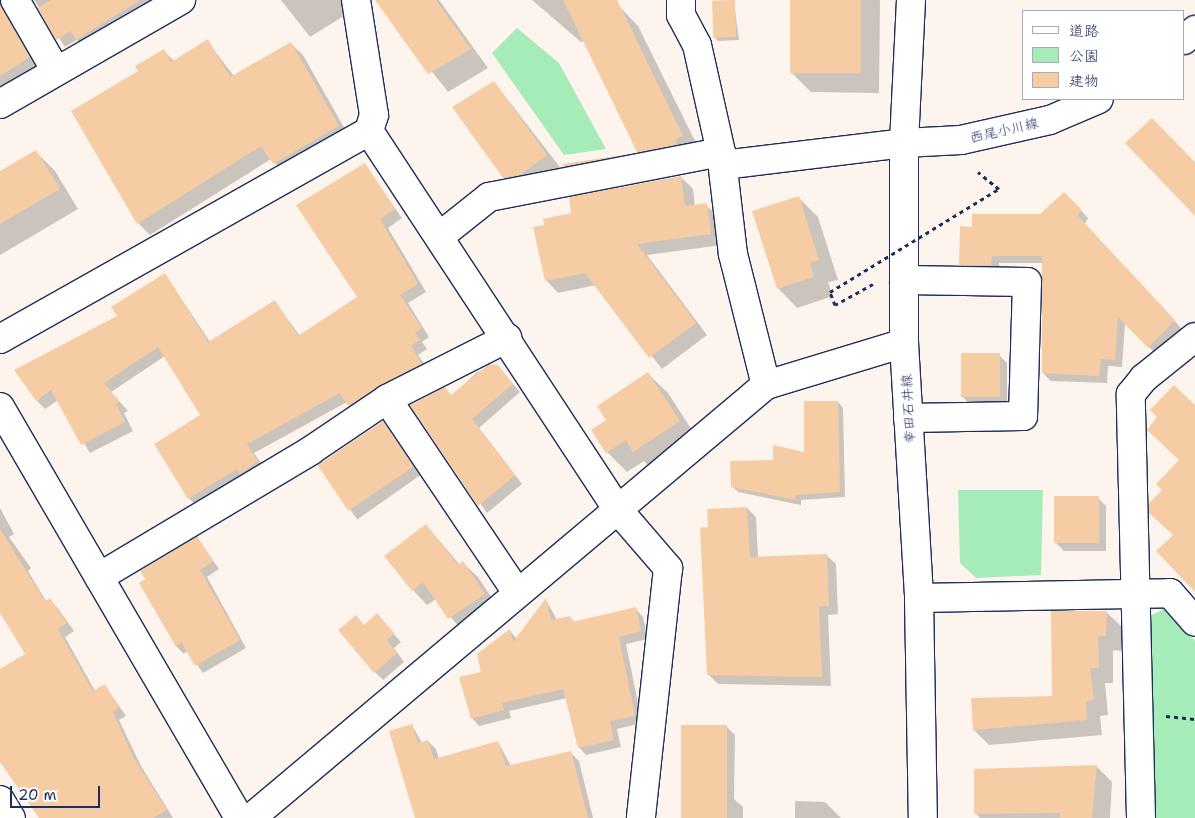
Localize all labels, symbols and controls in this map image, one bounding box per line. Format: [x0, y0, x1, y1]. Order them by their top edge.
legend [1022, 10, 1185, 100]
text: 道路 [1069, 21, 1099, 41]
text: 公園 [1069, 46, 1099, 66]
text: 建物 [1069, 71, 1099, 91]
street label: 西尾小川線 [968, 114, 1040, 146]
street label: 幸田石井線 [898, 374, 918, 444]
scale bar [12, 776, 102, 808]
text: 20 m [18, 785, 57, 805]

